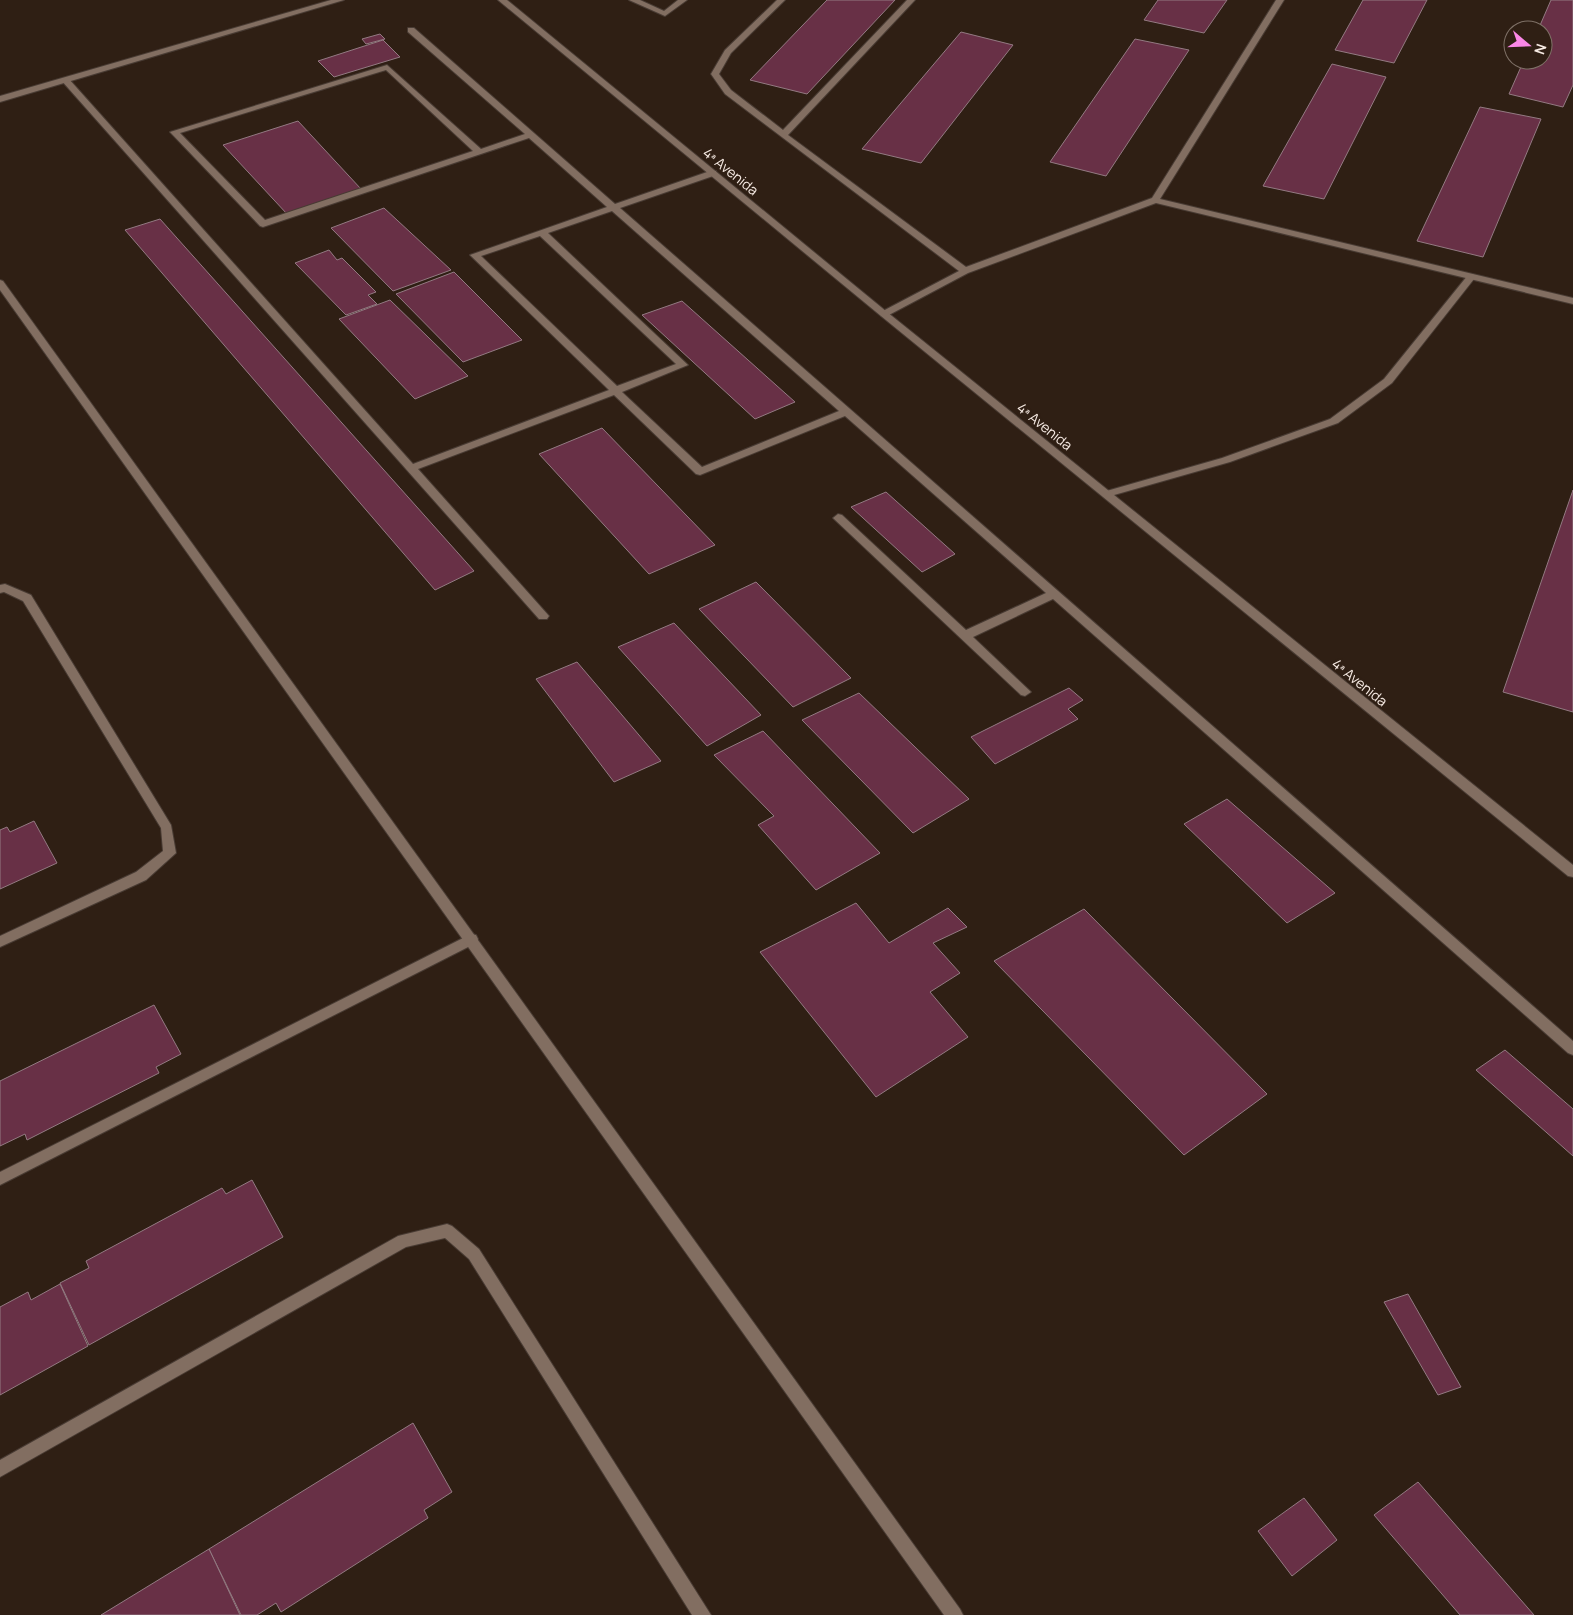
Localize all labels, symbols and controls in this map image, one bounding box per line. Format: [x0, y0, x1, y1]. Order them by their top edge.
north arrow [1503, 20, 1553, 70]
text: N [1530, 42, 1551, 57]
street label: 4ª Avenida [699, 143, 763, 199]
street label: 4ª Avenida [1013, 398, 1077, 454]
street label: 4ª Avenida [1328, 654, 1392, 710]

